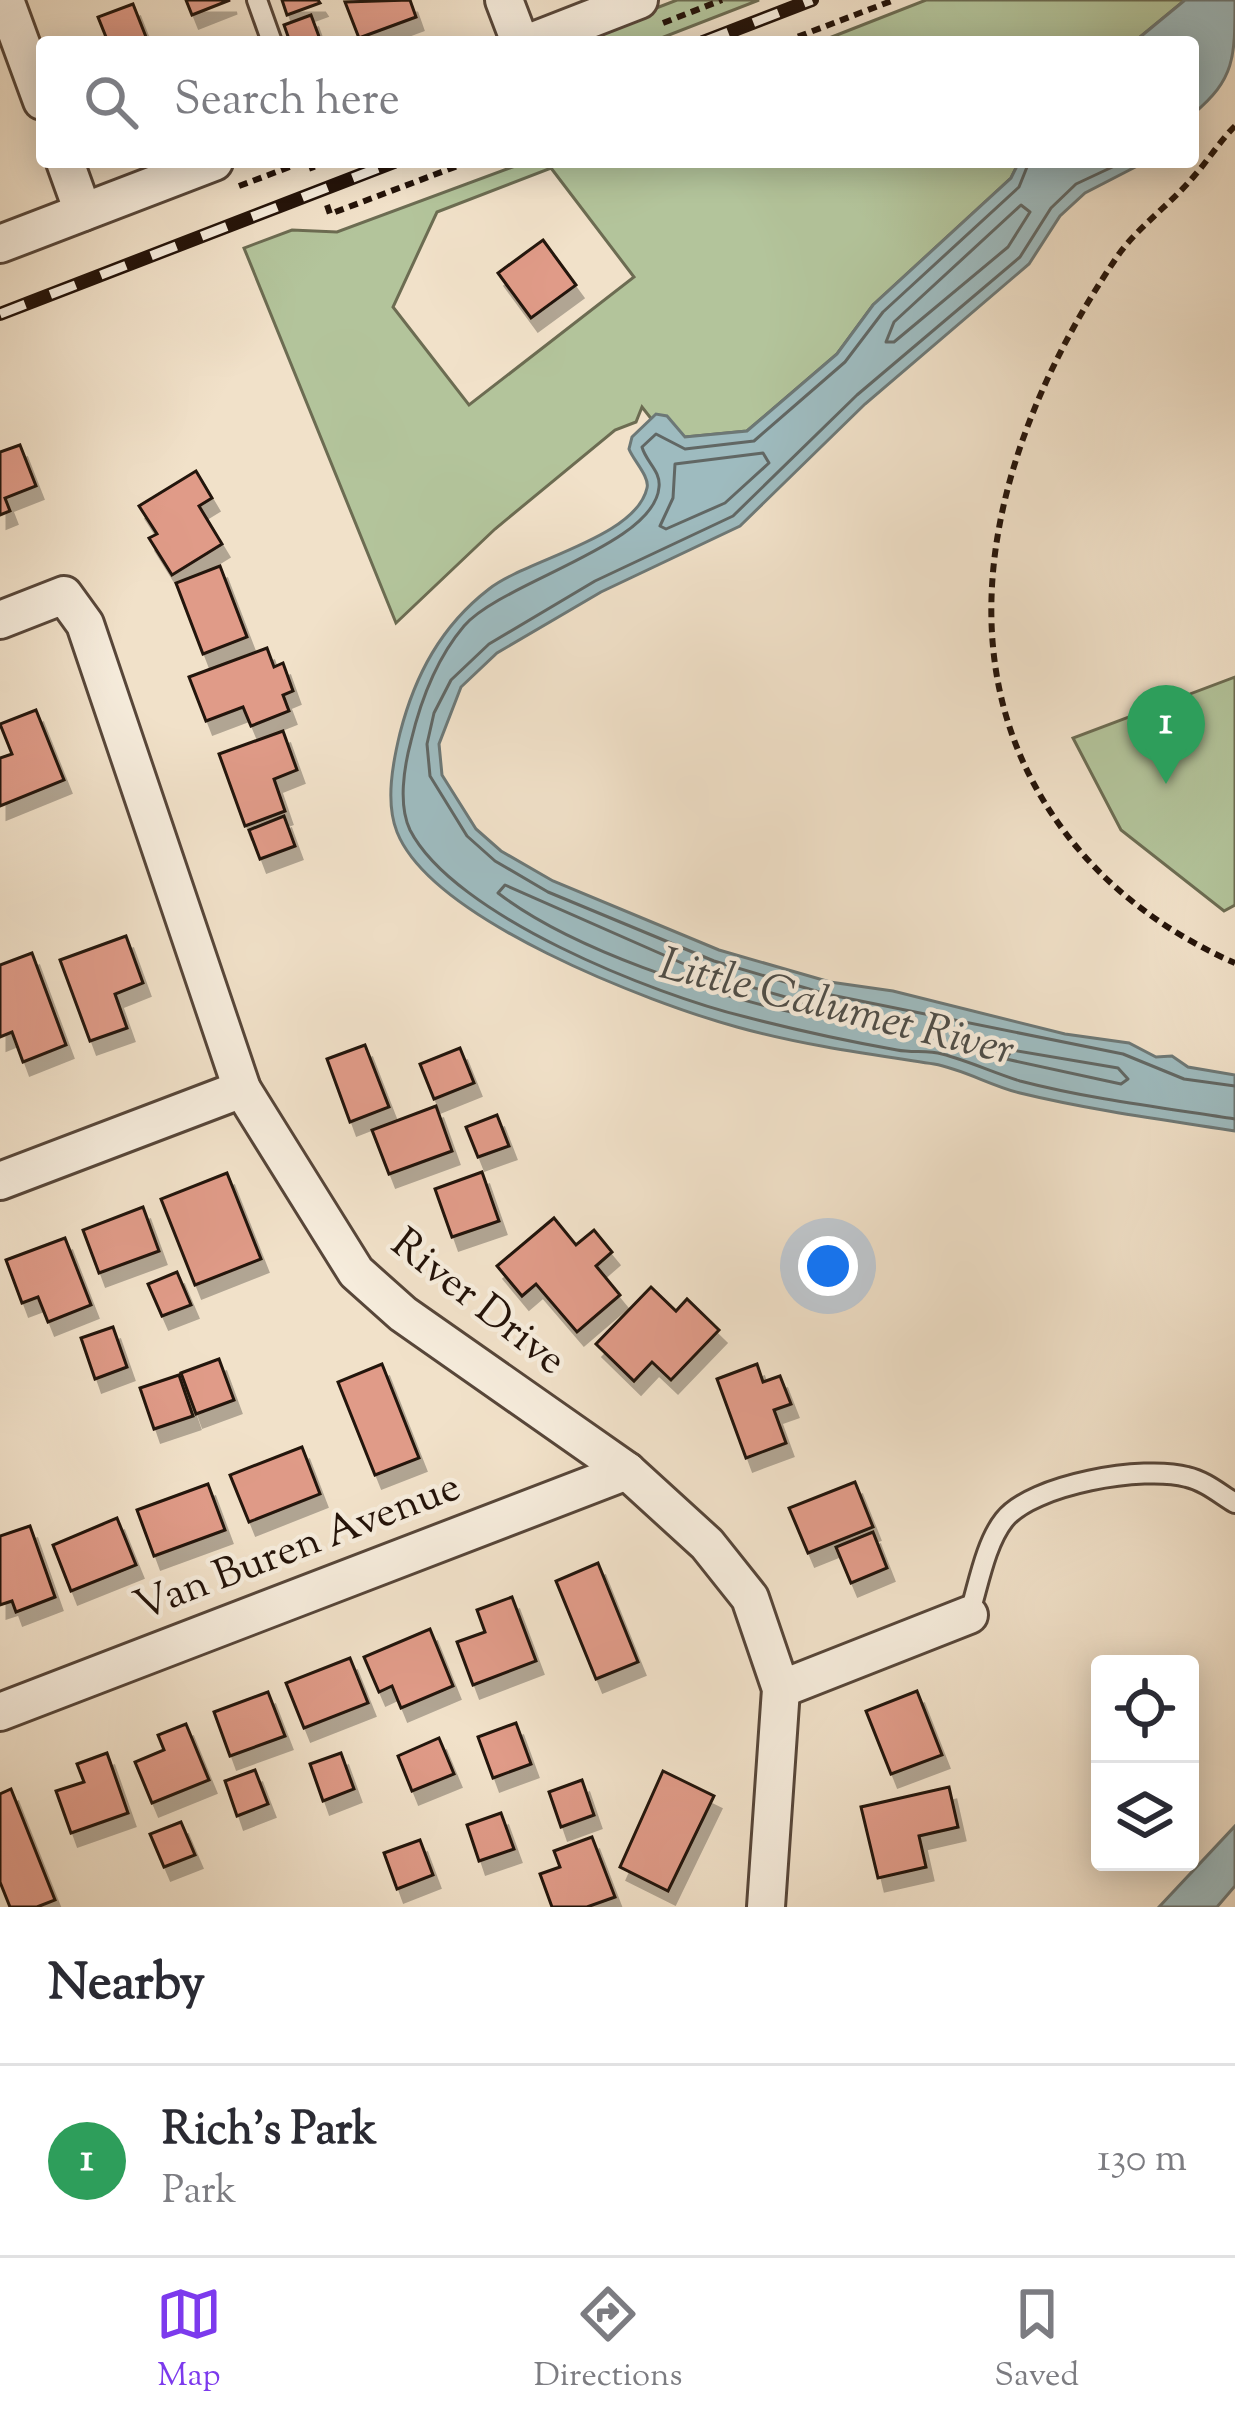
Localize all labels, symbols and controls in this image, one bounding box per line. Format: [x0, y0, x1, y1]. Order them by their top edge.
search box [36, 36, 1199, 168]
icon: search [78, 69, 144, 135]
text: Search here [174, 70, 400, 135]
pin: 1 [1127, 685, 1205, 784]
water label: Little Calumet River [652, 934, 1020, 1086]
street label: River Drive [377, 1216, 577, 1392]
your location [798, 1236, 858, 1296]
street label: Van Buren Avenue [126, 1459, 470, 1639]
map controls [1091, 1655, 1199, 1871]
button: locate [1091, 1655, 1199, 1763]
button: layers [1091, 1763, 1199, 1871]
text: Nearby [48, 1949, 205, 2022]
text: Rich's Park [162, 2100, 377, 2165]
text: 1 [80, 2133, 94, 2189]
text: 130 m [1097, 2133, 1187, 2189]
text: Park [162, 2165, 237, 2221]
tab: Map [156, 2281, 222, 2401]
tab: Directions [534, 2281, 683, 2401]
tab: Saved [994, 2281, 1079, 2401]

